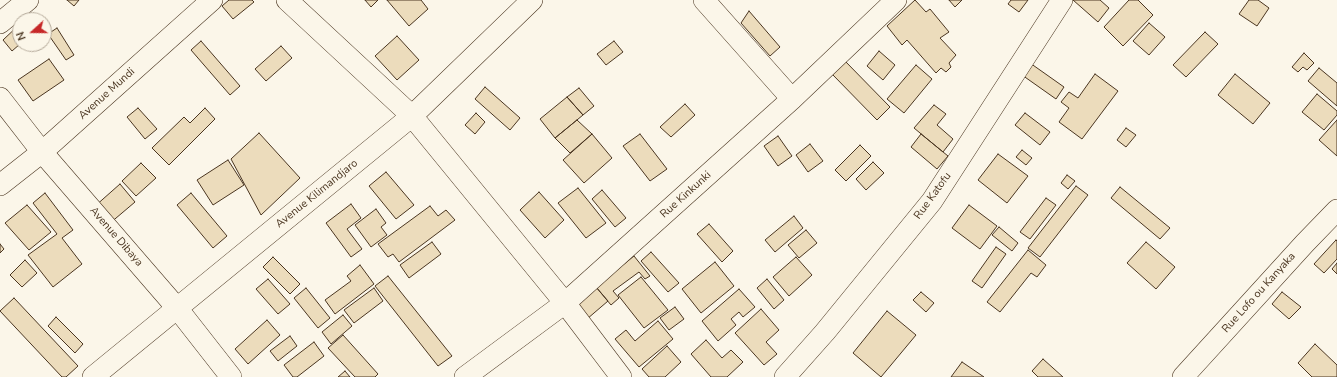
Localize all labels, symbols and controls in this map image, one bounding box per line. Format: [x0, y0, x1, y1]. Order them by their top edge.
north arrow [12, 12, 52, 52]
text: N [13, 30, 30, 43]
street label: Avenue Mundi [76, 65, 138, 123]
street label: Avenue Kilimandjaro [273, 157, 361, 231]
street label: Rue Kinkunki [658, 169, 714, 221]
street label: Rue Katofu [912, 170, 954, 222]
street label: Avenue Dibaya [87, 205, 145, 269]
street label: Rue Lofo ou Kanyaka [1220, 250, 1298, 336]

